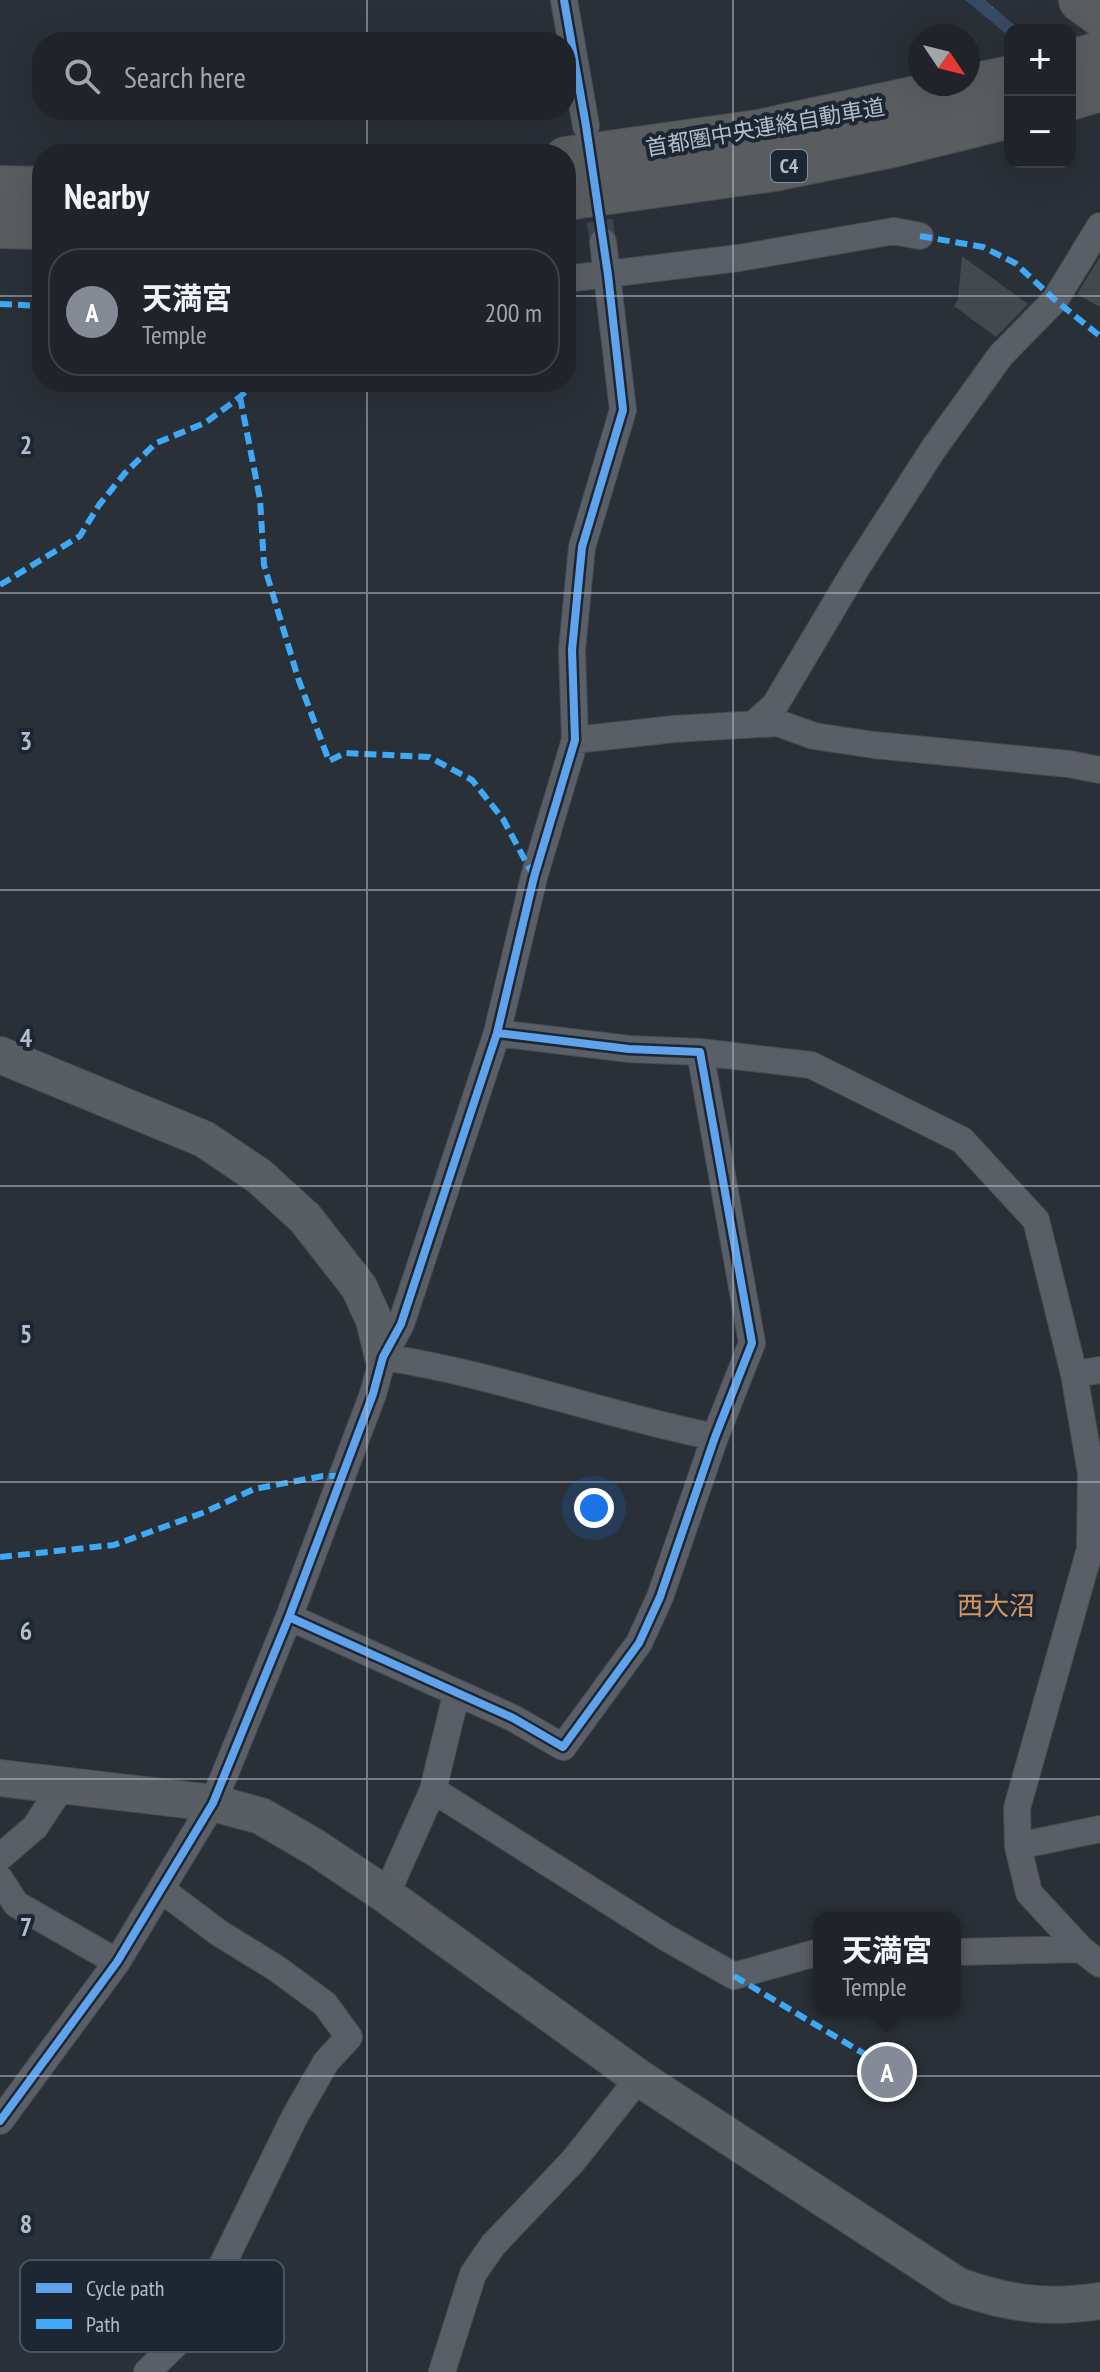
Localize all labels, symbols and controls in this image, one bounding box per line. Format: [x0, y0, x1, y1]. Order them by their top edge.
north arrow [908, 24, 980, 96]
map controls [1004, 24, 1076, 168]
button: + [1004, 24, 1076, 96]
search box [32, 32, 576, 120]
icon: search [60, 54, 104, 98]
text: Search here [124, 57, 246, 96]
street label: 首都圏中央連絡自動車道 [643, 92, 887, 162]
button: − [1004, 96, 1076, 168]
road number: C4 [771, 150, 807, 182]
text: Nearby [64, 174, 149, 218]
text: 天満宮 [142, 278, 232, 317]
text: A [85, 296, 99, 329]
text: 200 m [484, 296, 542, 329]
text: Temple [142, 318, 207, 351]
text: 2 [20, 428, 32, 461]
text: 3 [20, 724, 32, 757]
text: 4 [20, 1021, 33, 1054]
text: 5 [20, 1317, 32, 1350]
your location [574, 1488, 614, 1528]
district label: 西大沼 [957, 1589, 1035, 1622]
text: 6 [20, 1614, 32, 1647]
text: 7 [20, 1910, 32, 1943]
popup [813, 1912, 961, 2016]
text: 天満宮 [842, 1930, 932, 1969]
text: Temple [842, 1970, 907, 2003]
pin: A [861, 2042, 913, 2102]
text: 8 [20, 2207, 32, 2240]
legend [20, 2260, 284, 2352]
text: Cycle path [86, 2274, 164, 2302]
text: Path [86, 2310, 120, 2338]

